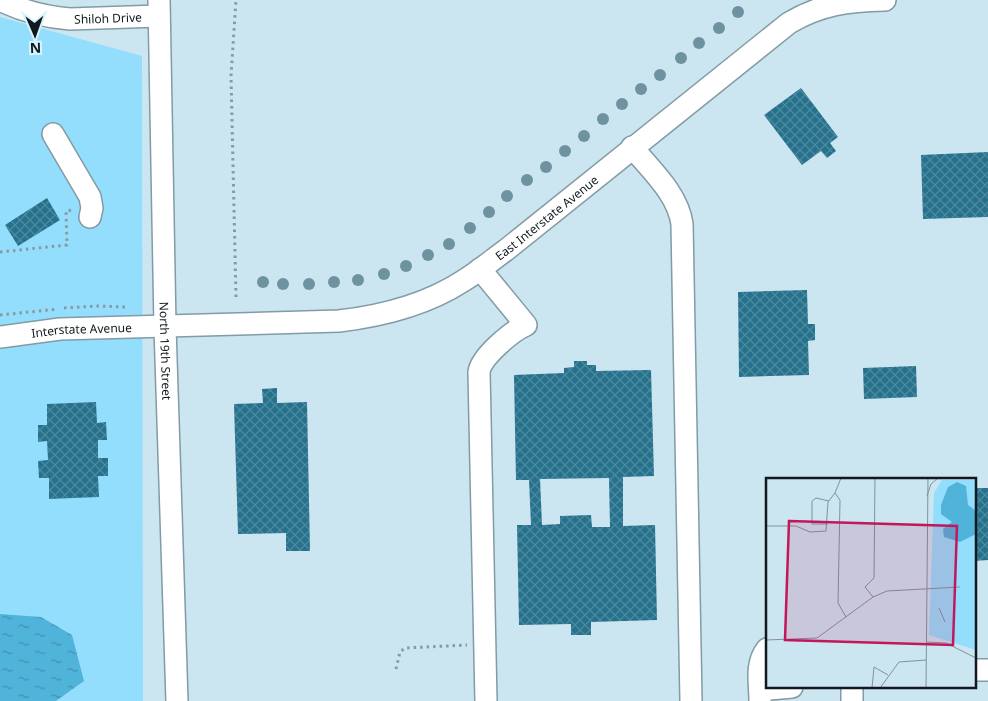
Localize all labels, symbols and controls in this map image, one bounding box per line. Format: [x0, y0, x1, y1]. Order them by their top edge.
street label: Shiloh Drive [74, 8, 142, 27]
north arrow [10, 10, 60, 60]
text: N [29, 39, 41, 58]
street label: East Interstate Avenue [491, 171, 602, 264]
street label: North 19th Street [156, 302, 176, 401]
street label: Interstate Avenue [30, 318, 132, 341]
inset map [766, 478, 976, 688]

